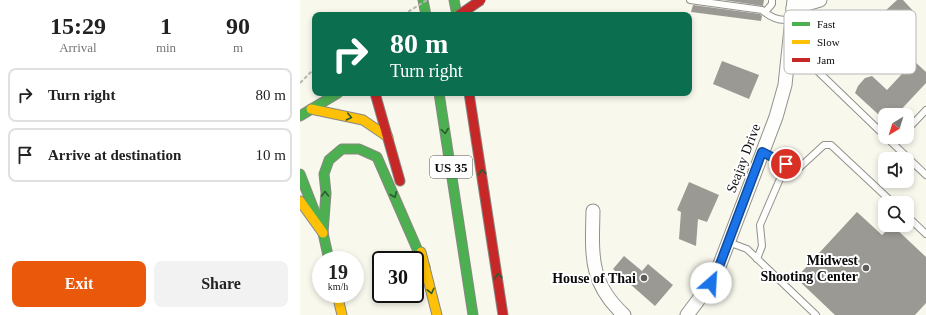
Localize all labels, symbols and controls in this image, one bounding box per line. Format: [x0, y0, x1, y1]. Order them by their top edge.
legend [784, 10, 916, 74]
text: 15:29 [50, 13, 106, 39]
text: 1 [160, 13, 172, 39]
text: 90 [226, 13, 250, 39]
text: Fast [817, 18, 835, 30]
icon: right [324, 28, 376, 80]
text: 80 m [390, 28, 448, 59]
text: Slow [817, 36, 840, 48]
text: Arrival [59, 40, 97, 55]
text: min [156, 40, 176, 55]
text: m [233, 40, 243, 55]
text: Jam [817, 54, 835, 66]
text: Turn right [390, 61, 463, 81]
icon: right [14, 84, 36, 106]
text: Turn right [48, 87, 115, 103]
text: 80 m [256, 87, 286, 103]
north arrow [878, 108, 914, 144]
map controls [878, 108, 914, 232]
one-way arrow [346, 112, 352, 120]
street label: Seajay Drive [723, 122, 763, 195]
one-way arrow [440, 128, 449, 135]
icon: arrive [14, 144, 36, 166]
text: Arrive at destination [48, 147, 181, 163]
text: 10 m [256, 147, 286, 163]
pin [769, 147, 803, 181]
button: sound [878, 152, 914, 188]
icon: arrive [775, 153, 797, 175]
road number: US 35 [430, 156, 472, 178]
one-way arrow [478, 169, 486, 175]
one-way arrow [389, 190, 397, 198]
one-way arrow [321, 191, 329, 197]
button: search [878, 196, 914, 232]
speed limit sign: 30 [372, 251, 424, 303]
place label: Midwest Shooting Center [760, 253, 858, 284]
button: Exit [12, 261, 146, 307]
button: Share [154, 261, 288, 307]
text: 19 [328, 261, 348, 283]
position arrow [690, 262, 732, 304]
marker: Midwest Shooting Center [861, 263, 871, 273]
place label: House of Thai [552, 271, 636, 286]
one-way arrow [494, 273, 502, 280]
marker: House of Thai [639, 273, 649, 283]
text: km/h [328, 281, 348, 292]
one-way arrow [426, 287, 435, 294]

